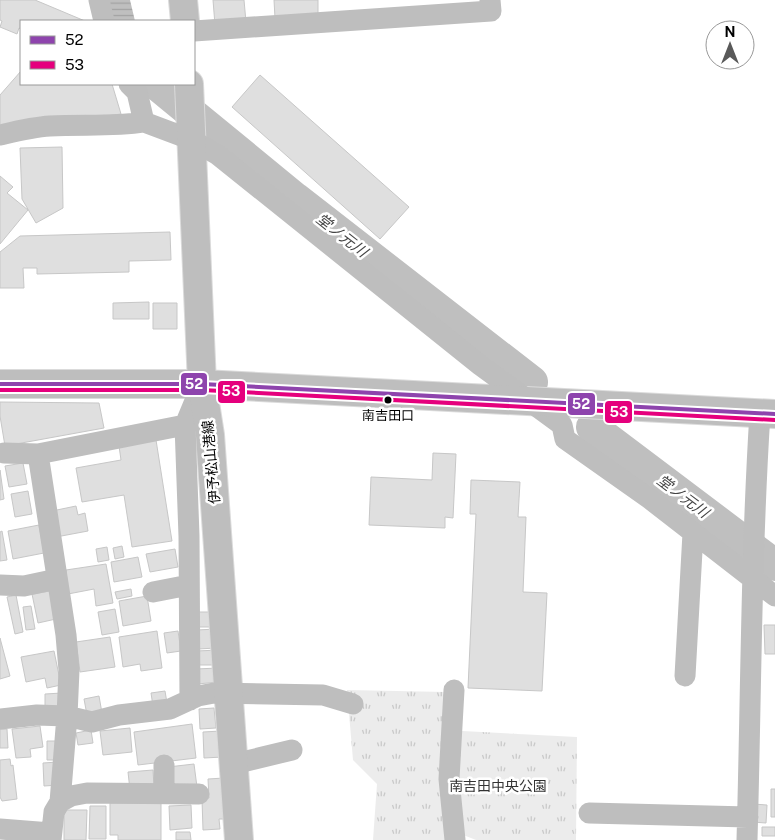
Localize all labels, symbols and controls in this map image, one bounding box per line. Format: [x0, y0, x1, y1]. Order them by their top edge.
legend [20, 20, 195, 85]
north arrow [705, 20, 755, 70]
text: N [725, 24, 735, 40]
text: 52 [65, 31, 84, 48]
text: 53 [65, 56, 84, 73]
water label: 堂ノ元川 [313, 210, 372, 261]
line badge: 52 [180, 372, 208, 396]
text: 52 [185, 376, 203, 392]
line badge: 53 [217, 380, 246, 404]
text: 53 [222, 383, 240, 399]
line badge: 52 [567, 392, 596, 416]
marker: 南吉田口 [383, 395, 393, 405]
text: 52 [572, 396, 590, 412]
line badge: 53 [604, 400, 633, 424]
text: 53 [610, 404, 628, 420]
place label: 南吉田口 [362, 408, 414, 423]
street label: 伊予松山港線 [199, 419, 223, 505]
water label: 堂ノ元川 [654, 471, 714, 522]
park label: 南吉田中央公園 [449, 778, 547, 794]

